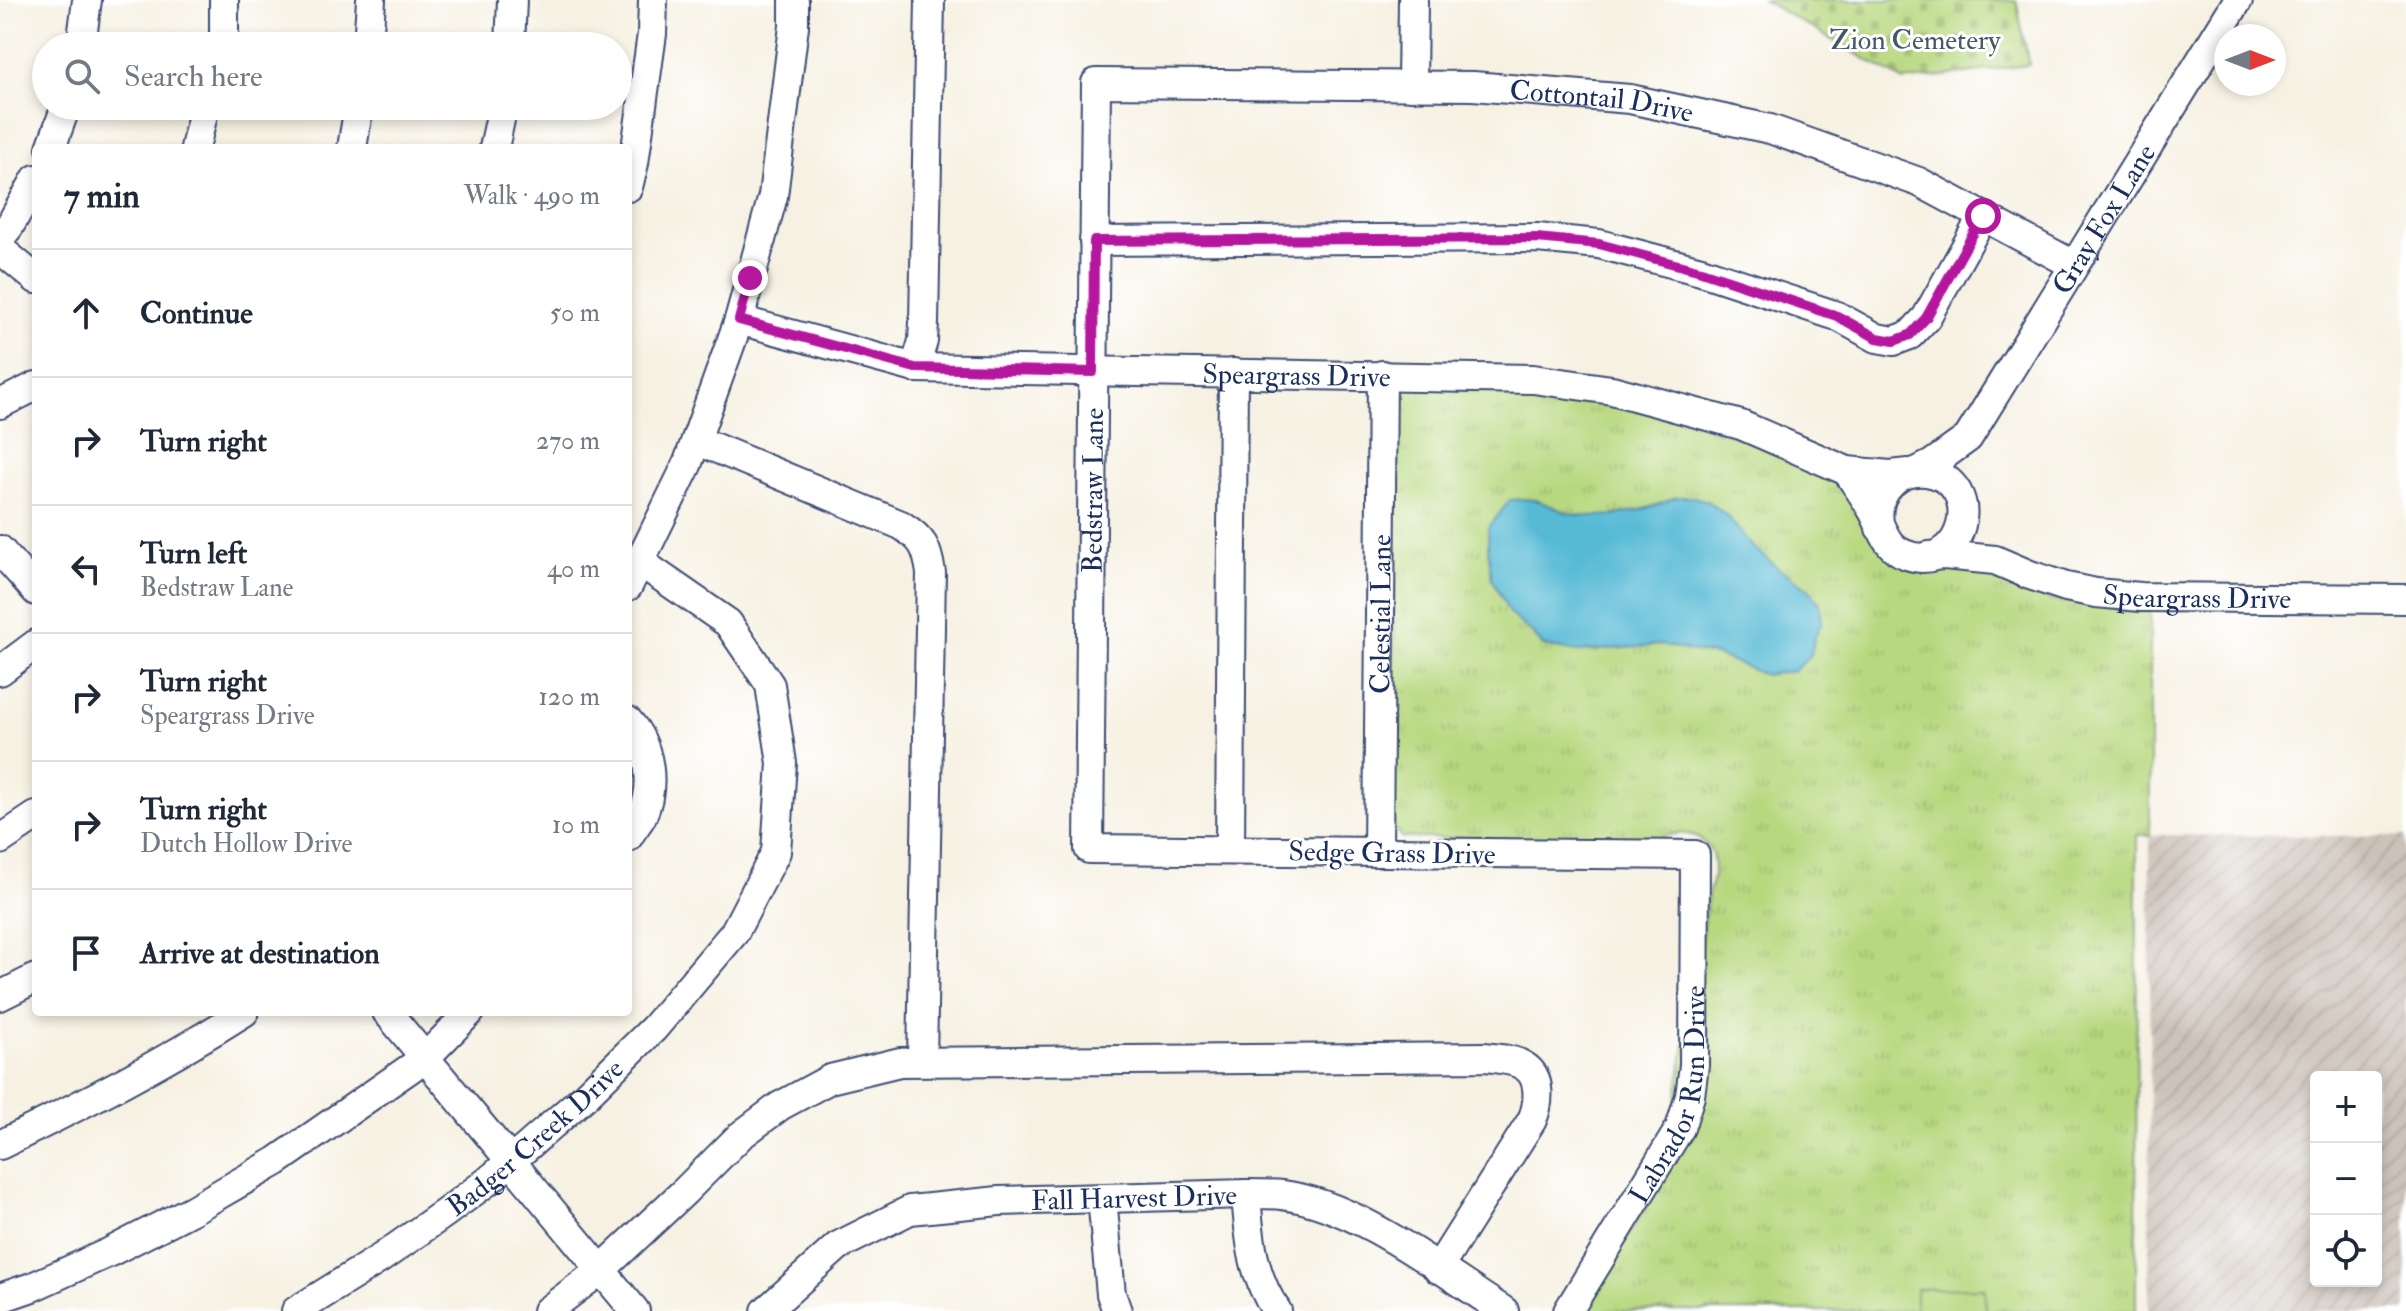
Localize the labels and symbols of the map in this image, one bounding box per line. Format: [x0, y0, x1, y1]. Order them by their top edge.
park label: Zion Cemetery [1829, 23, 2001, 58]
north arrow [2214, 24, 2286, 96]
street label: Cottontail Drive [1508, 73, 1697, 131]
street label: Gray Fox Lane [2045, 138, 2164, 301]
route start [1965, 198, 2001, 234]
route end [732, 260, 768, 296]
street label: Speargrass Drive [1202, 357, 1391, 395]
street label: Bedstraw Lane [1076, 407, 1112, 573]
street label: Celestial Lane [1363, 534, 1400, 694]
street label: Speargrass Drive [2101, 578, 2291, 617]
street label: Sedge Grass Drive [1288, 834, 1496, 873]
street label: Labrador Run Drive [1622, 985, 1713, 1211]
street label: Badger Creek Drive [440, 1052, 632, 1225]
street label: Fall Harvest Drive [1031, 1178, 1238, 1219]

